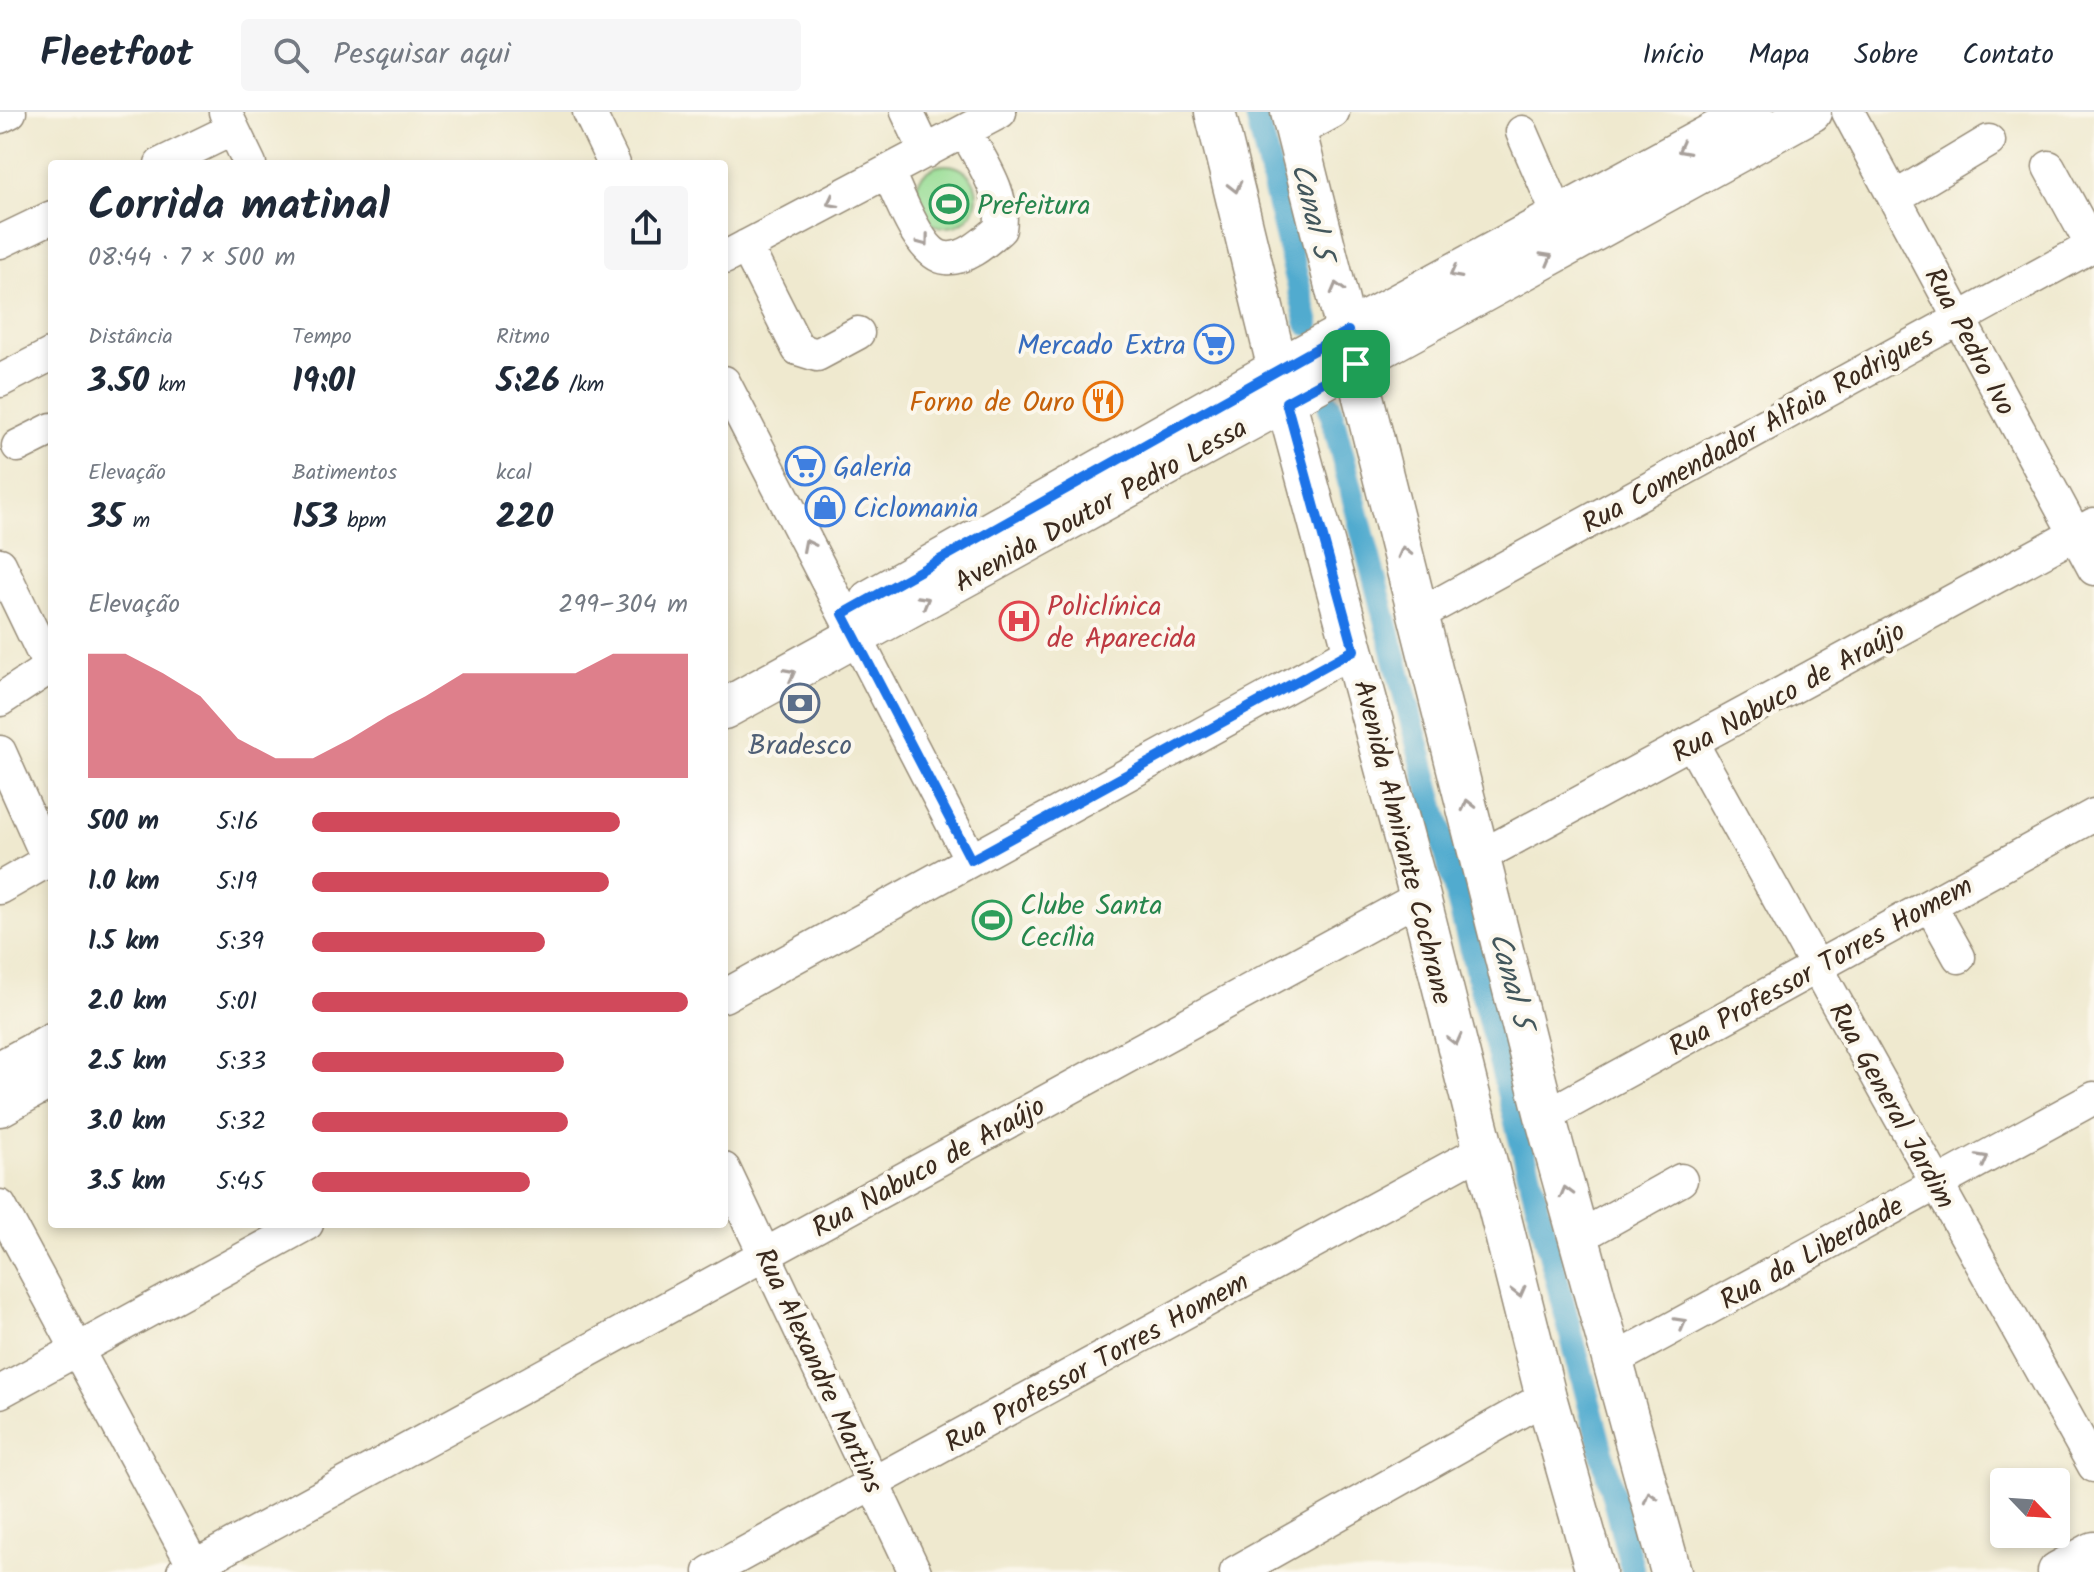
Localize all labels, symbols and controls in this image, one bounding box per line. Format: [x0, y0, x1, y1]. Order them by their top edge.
search box [241, 19, 801, 91]
text: Fleetfoot [40, 25, 193, 85]
text: Pesquisar aqui [333, 31, 510, 79]
icon: search [269, 33, 313, 77]
text: Início [1642, 33, 1704, 78]
text: Mapa [1748, 33, 1810, 78]
text: Sobre [1854, 33, 1918, 78]
text: Contato [1962, 33, 2054, 78]
one-way arrow [1677, 140, 1692, 155]
water label: Canal 5 [1276, 158, 1348, 272]
text: Corrida matinal [88, 172, 390, 242]
one-way arrow [1225, 180, 1242, 194]
sports icon: Prefeitura [928, 183, 970, 225]
place label: Prefeitura [977, 184, 1091, 229]
button: share [604, 186, 688, 270]
one-way arrow [826, 192, 840, 207]
one-way arrow [915, 232, 929, 247]
text: 08:44 · 7 × 500 m [88, 237, 295, 279]
one-way arrow [1538, 252, 1553, 268]
street label: Rua Pedro Ivo [1911, 260, 2027, 424]
one-way arrow [1449, 263, 1463, 279]
one-way arrow [1329, 282, 1346, 296]
street label: Rua Comendador Alfaia Rodrigues [1574, 315, 1943, 547]
text: Distância [88, 320, 173, 355]
text: Tempo [292, 320, 352, 355]
text: Ritmo [496, 320, 550, 355]
supermarket icon: Mercado Extra [1193, 323, 1235, 365]
place label: Mercado Extra [1017, 324, 1186, 369]
pin [1322, 330, 1390, 398]
icon: arrive [1334, 342, 1378, 386]
text: 3.50 [88, 355, 149, 409]
text: 19:01 [292, 355, 356, 409]
text: 5:26 [496, 355, 560, 409]
text: km [149, 368, 186, 403]
text: /km [560, 368, 604, 403]
restaurant icon: Forno de Ouro [1082, 380, 1124, 422]
place label: Forno de Ouro [909, 381, 1075, 426]
street label: Avenida Doutor Pedro Lessa [946, 407, 1256, 606]
supermarket icon: Galeria [784, 445, 826, 487]
place label: Galeria [833, 446, 912, 491]
text: Elevação [88, 456, 166, 491]
text: Batimentos [292, 456, 397, 491]
text: kcal [496, 456, 532, 491]
shop icon: Ciclomania [804, 486, 846, 528]
place label: Ciclomania [853, 487, 979, 532]
text: 35 [88, 491, 124, 545]
text: 153 [292, 491, 338, 545]
text: 220 [496, 491, 553, 545]
text: m [124, 504, 150, 539]
text: bpm [338, 504, 386, 539]
one-way arrow [802, 539, 817, 554]
one-way arrow [1397, 546, 1414, 560]
text: Elevação [88, 584, 180, 626]
text: 299–304 m [558, 584, 688, 626]
place label: Policlínica de Aparecida [1047, 585, 1196, 662]
one-way arrow [916, 595, 930, 611]
hospital icon: Policlínica de Aparecida [998, 600, 1040, 642]
street label: Rua Nabuco de Araújo [1664, 610, 1914, 776]
one-way arrow [782, 668, 796, 683]
street label: Avenida Almirante Cochrane [1339, 676, 1464, 1010]
bank icon: Bradesco [779, 682, 821, 724]
place label: Bradesco [748, 724, 852, 769]
one-way arrow [1460, 798, 1477, 812]
text: 500 m [88, 801, 159, 843]
text: 5:16 [216, 801, 259, 843]
text: 1.0 km [88, 861, 159, 903]
text: 5:19 [216, 861, 257, 903]
street label: Rua Professor Torres Homem [1661, 865, 1982, 1070]
place label: Clube Santa Cecília [1020, 884, 1163, 961]
sports icon: Clube Santa Cecília [971, 899, 1013, 941]
text: 1.5 km [88, 921, 159, 963]
text: 5:39 [216, 921, 264, 963]
water label: Canal 5 [1474, 927, 1548, 1041]
text: 2.0 km [88, 981, 167, 1023]
text: 5:01 [216, 981, 258, 1023]
street label: Rua General Jardim [1815, 995, 1966, 1218]
one-way arrow [1445, 1032, 1462, 1046]
text: 2.5 km [88, 1041, 167, 1083]
text: 5:33 [216, 1041, 266, 1083]
street label: Rua Nabuco de Araújo [804, 1085, 1054, 1251]
text: 3.0 km [88, 1101, 166, 1143]
text: 5:32 [216, 1101, 266, 1143]
one-way arrow [1974, 1153, 1989, 1169]
text: 3.5 km [88, 1161, 166, 1203]
text: 5:45 [216, 1161, 265, 1203]
street label: Rua da Liberdade [1712, 1185, 1913, 1323]
one-way arrow [1559, 1186, 1575, 1200]
street label: Rua Alexandre Martins [741, 1241, 894, 1501]
street label: Rua Professor Torres Homem [937, 1261, 1258, 1466]
one-way arrow [1509, 1284, 1526, 1298]
one-way arrow [1673, 1318, 1687, 1333]
north arrow [1990, 1468, 2070, 1548]
map controls [1990, 1468, 2070, 1548]
one-way arrow [1643, 1490, 1659, 1504]

